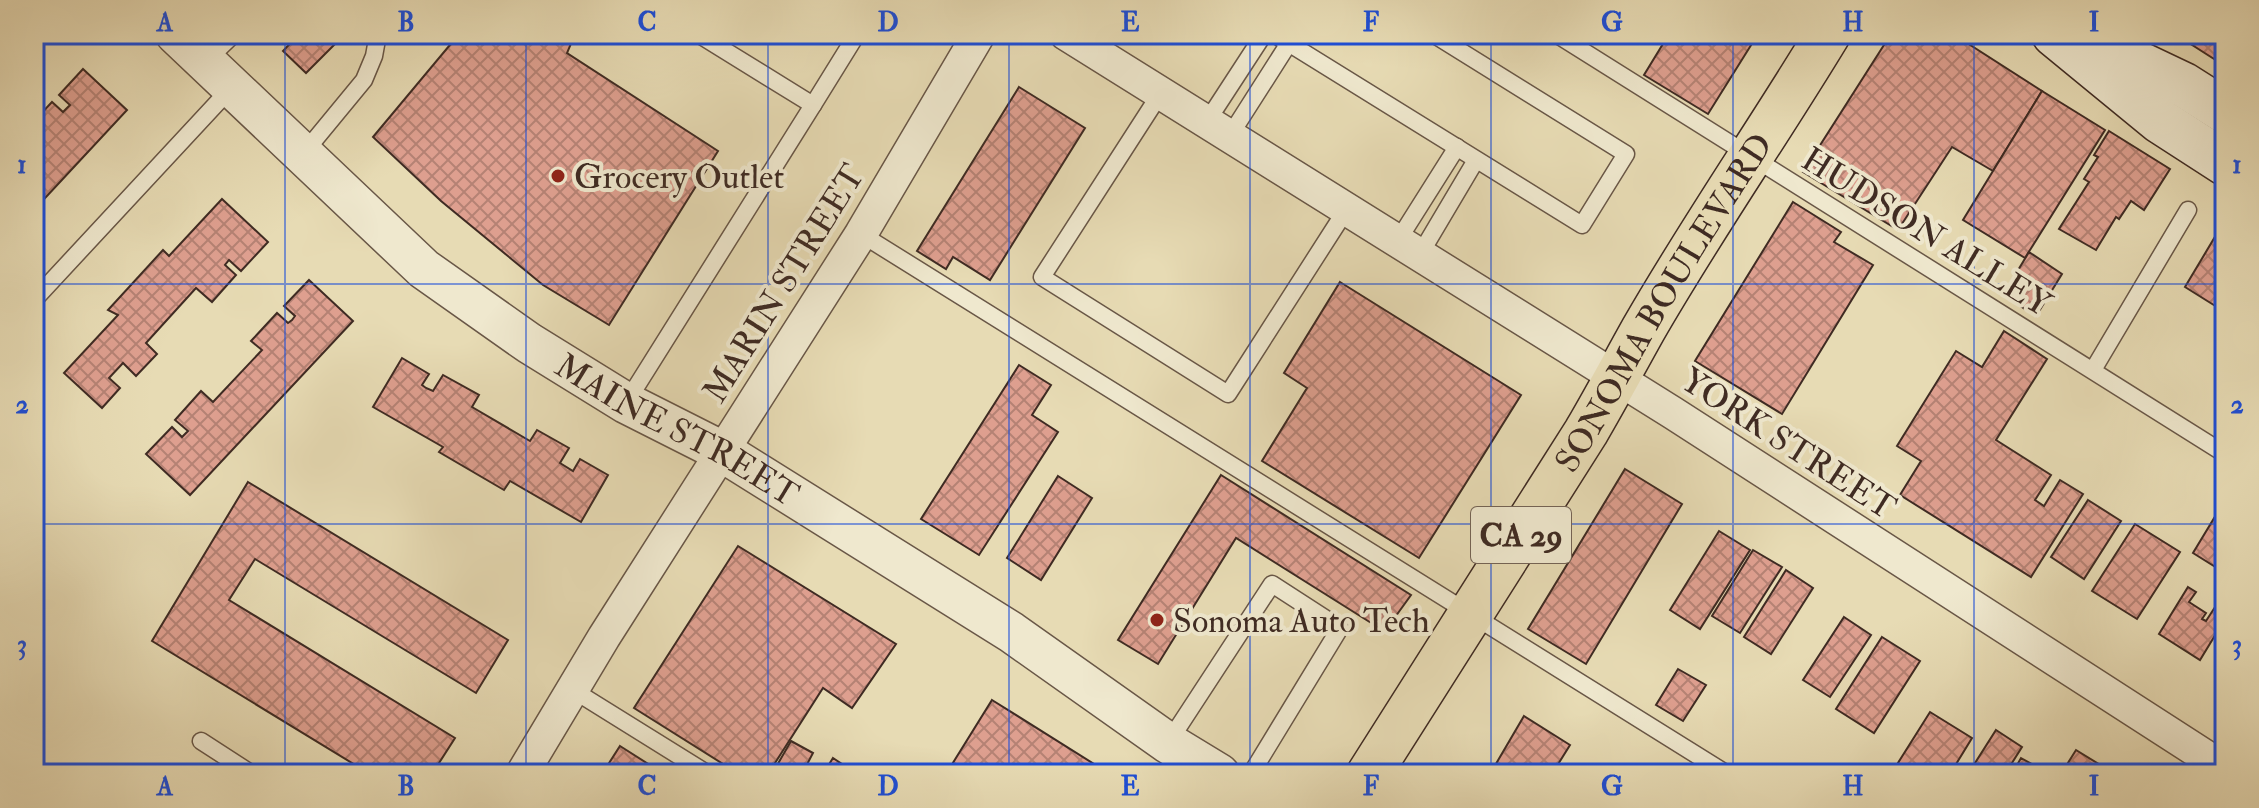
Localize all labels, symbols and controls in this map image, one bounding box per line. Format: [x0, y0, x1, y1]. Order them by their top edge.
text: A [156, 7, 174, 39]
text: B [397, 7, 415, 39]
text: C [637, 7, 657, 39]
text: D [877, 7, 899, 39]
text: E [1121, 7, 1140, 39]
text: F [1363, 7, 1380, 39]
text: G [1601, 7, 1623, 39]
text: H [1842, 7, 1864, 39]
text: I [2089, 7, 2099, 39]
street label: SONOMA BOULEVARD [1546, 126, 1783, 481]
street label: HUDSON ALLEY [1793, 138, 2060, 327]
text: 1 [17, 149, 27, 181]
text: 1 [2232, 149, 2242, 181]
place label: Grocery Outlet [574, 156, 784, 199]
street label: MARIN STREET [694, 157, 875, 411]
marker: Grocery Outlet [549, 167, 567, 185]
street label: MAINE STREET [547, 345, 806, 517]
street label: YORK STREET [1673, 359, 1904, 530]
text: 2 [15, 389, 29, 421]
text: 2 [2230, 389, 2244, 421]
road number: CA 29 [1471, 507, 1571, 563]
place label: Sonoma Auto Tech [1173, 600, 1430, 643]
marker: Sonoma Auto Tech [1148, 611, 1166, 629]
text: 3 [17, 629, 27, 661]
text: 3 [2232, 629, 2242, 661]
text: A [156, 771, 174, 803]
text: B [397, 771, 415, 803]
text: C [637, 771, 657, 803]
text: D [877, 771, 899, 803]
text: E [1121, 771, 1140, 803]
text: F [1363, 771, 1380, 803]
text: G [1601, 771, 1623, 803]
text: H [1842, 771, 1864, 803]
text: I [2089, 771, 2099, 803]

